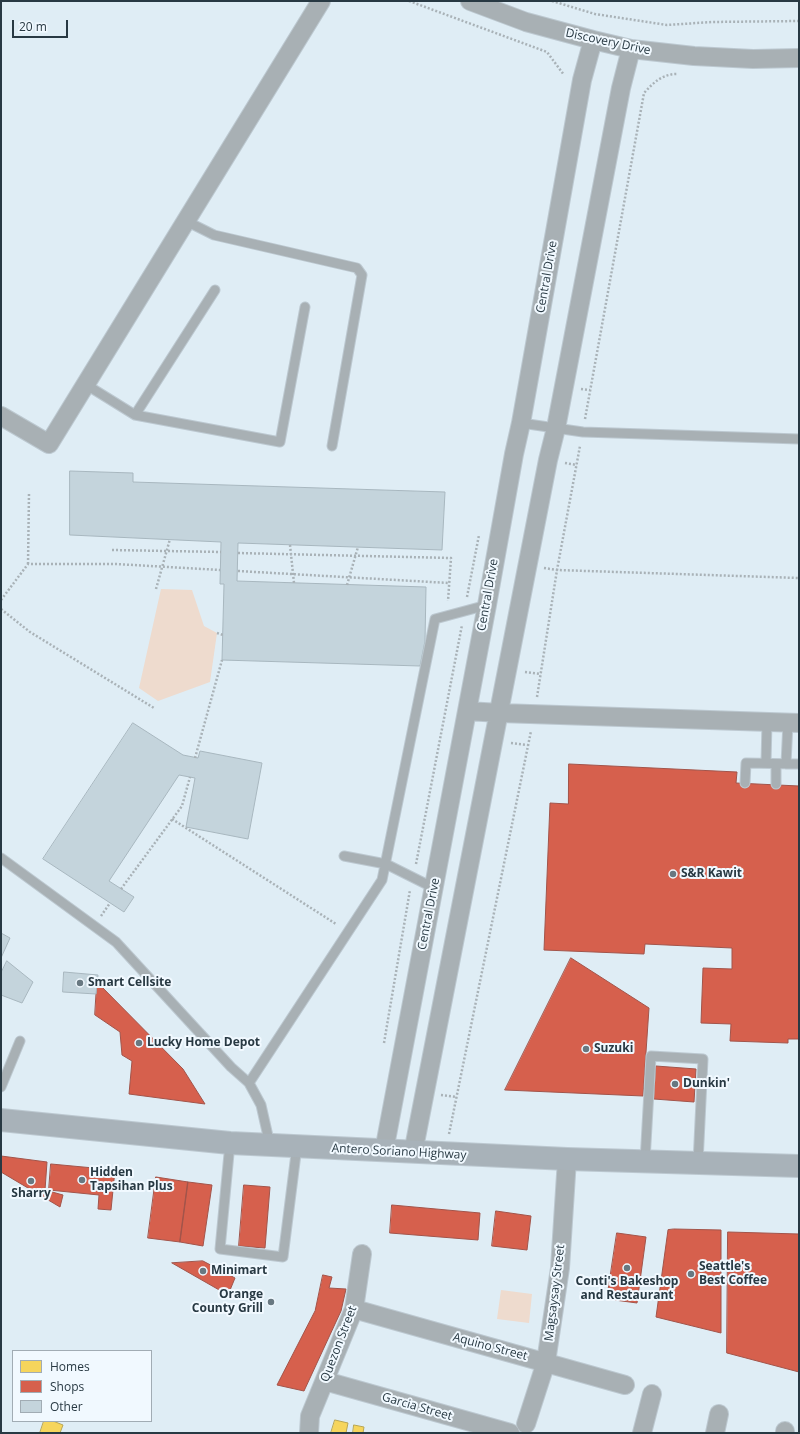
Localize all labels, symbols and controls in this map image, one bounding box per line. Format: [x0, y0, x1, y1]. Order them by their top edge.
scale bar [14, 12, 70, 38]
text: 20 m [19, 18, 47, 35]
street label: Discovery Drive [564, 26, 652, 58]
street label: Central Drive [534, 240, 560, 314]
street label: Central Drive [475, 558, 501, 632]
place label: S&R Kawit [681, 867, 742, 881]
marker: S&R Kawit [668, 869, 678, 879]
street label: Central Drive [415, 877, 443, 951]
place label: Smart Cellsite [88, 976, 171, 990]
marker: Smart Cellsite [75, 978, 85, 988]
place label: Lucky Home Depot [147, 1036, 260, 1050]
marker: Lucky Home Depot [134, 1038, 144, 1048]
place label: Suzuki [594, 1042, 633, 1056]
marker: Suzuki [581, 1044, 591, 1054]
place label: Dunkin' [683, 1077, 730, 1091]
marker: Dunkin' [670, 1079, 680, 1089]
street label: Antero Soriano Highway [331, 1141, 467, 1163]
place label: Hidden Tapsihan Plus [90, 1166, 173, 1194]
marker: Hidden Tapsihan Plus [77, 1175, 87, 1185]
marker: Sharry [26, 1176, 36, 1186]
place label: Sharry [11, 1187, 51, 1201]
street label: Magsaysay Street [542, 1244, 568, 1342]
place label: Seattle's Best Coffee [699, 1260, 767, 1288]
marker: Conti's Bakeshop and Restaurant [622, 1263, 632, 1273]
place label: Minimart [211, 1264, 267, 1278]
marker: Minimart [198, 1266, 208, 1276]
marker: Seattle's Best Coffee [686, 1269, 696, 1279]
place label: Conti's Bakeshop and Restaurant [576, 1275, 678, 1303]
place label: Orange County Grill [192, 1288, 263, 1316]
marker: Orange County Grill [266, 1297, 276, 1307]
street label: Quezon Street [318, 1304, 360, 1384]
street label: Aquino Street [451, 1330, 529, 1364]
legend [12, 1350, 152, 1422]
text: Homes [50, 1358, 90, 1375]
text: Shops [50, 1378, 84, 1395]
street label: Garcia Street [380, 1390, 454, 1424]
text: Other [50, 1398, 83, 1415]

